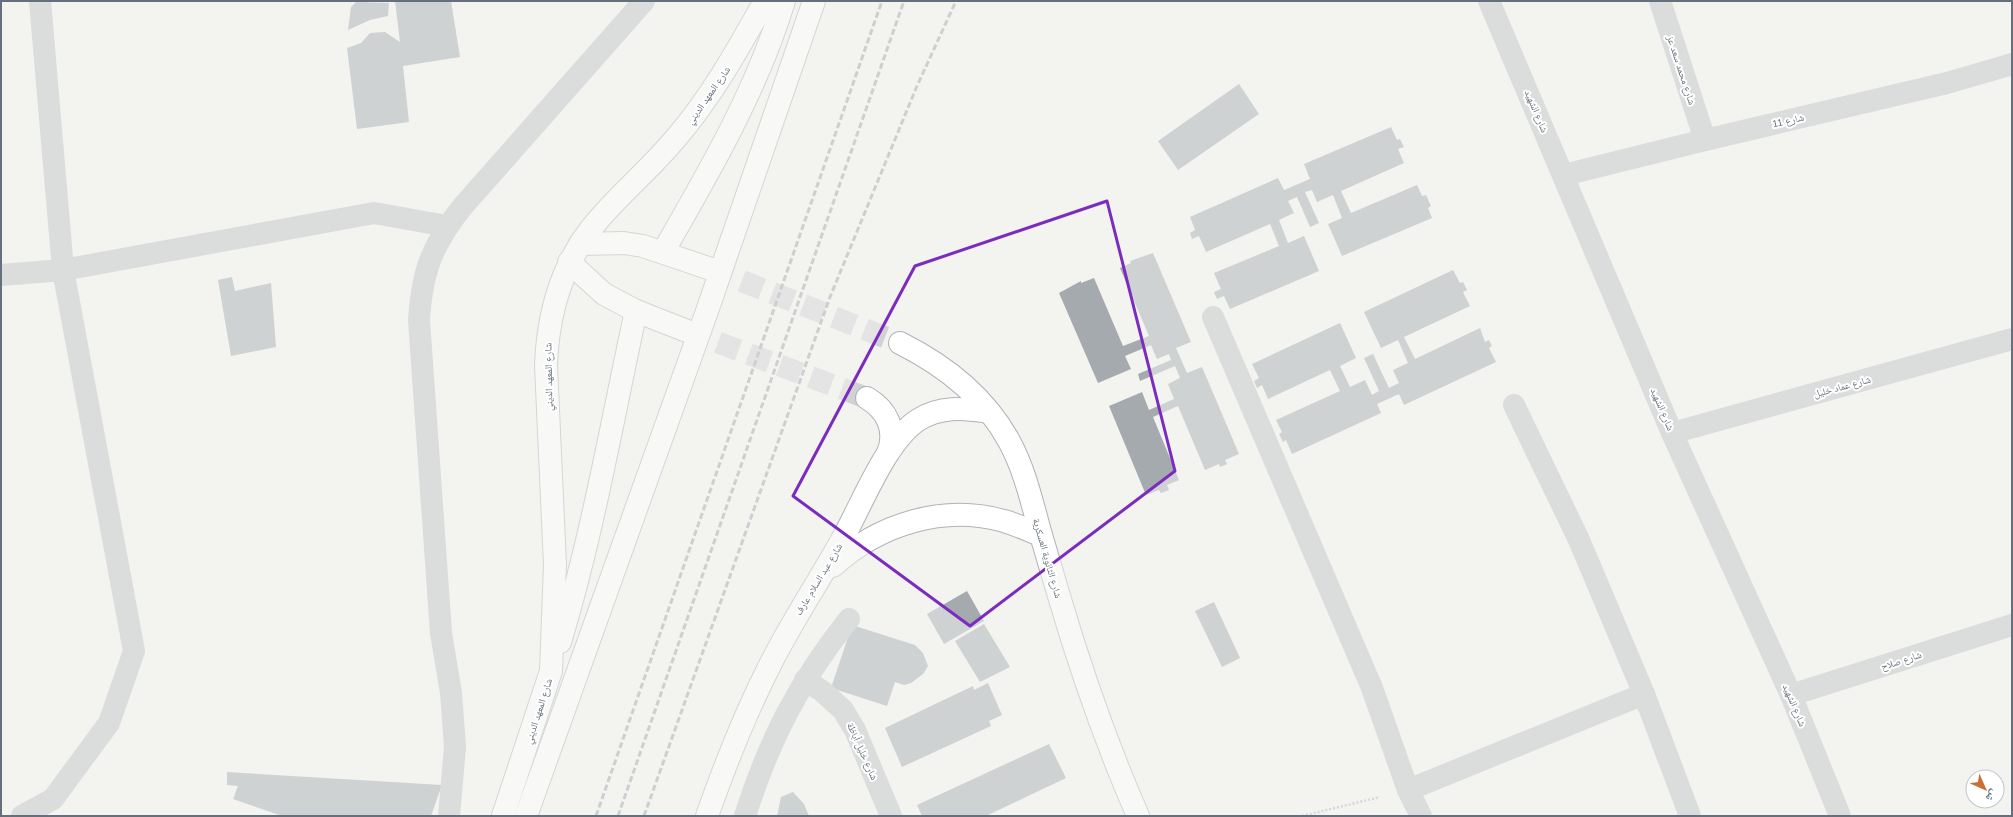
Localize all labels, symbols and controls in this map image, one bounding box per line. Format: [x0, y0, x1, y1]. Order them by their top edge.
street label: شارع محمد سعد عز [1664, 33, 1698, 107]
street label: شارع المعهد الديني [684, 64, 735, 128]
street label: شارع الشهيد [1522, 88, 1551, 135]
street label: شارع 11 [1771, 111, 1806, 130]
street label: شارع المعهد الديني [542, 342, 557, 411]
street label: شارع عماد خليل [1812, 373, 1873, 400]
street label: شارع الشهيد [1648, 386, 1677, 433]
street label: شارع الثانوية العسكرية [1030, 517, 1064, 600]
street label: شارع عبد السلام عارف [793, 541, 846, 618]
street label: شارع صلاح [1879, 649, 1924, 673]
street label: شارع المعهد الديني [523, 677, 557, 746]
street label: شارع الشهيد [1780, 682, 1809, 729]
street label: شارع خليل أباظة [844, 720, 881, 782]
north arrow [1965, 769, 2005, 809]
text: ش [1982, 786, 2000, 805]

